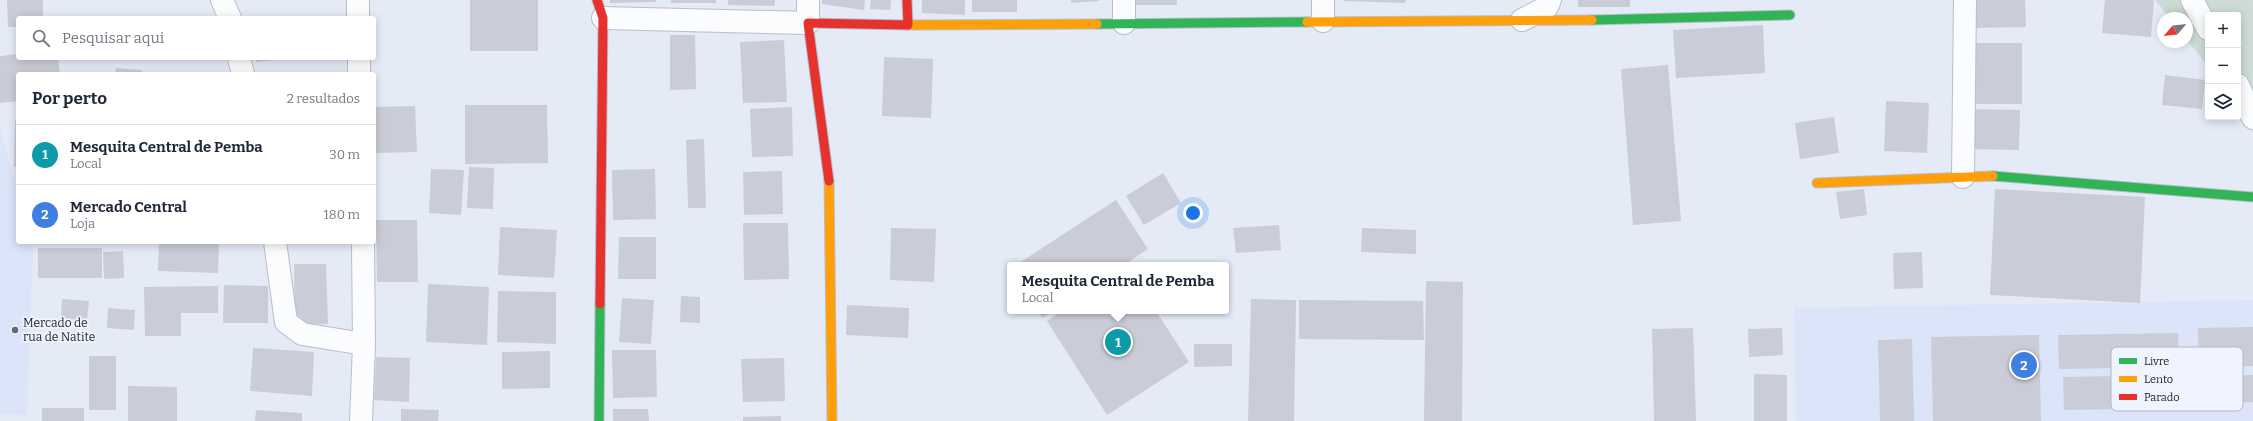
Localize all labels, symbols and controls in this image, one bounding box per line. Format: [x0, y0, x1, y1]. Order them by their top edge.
north arrow [2157, 12, 2193, 48]
map controls [2205, 12, 2241, 120]
button: + [2205, 12, 2241, 48]
search box [16, 16, 376, 60]
icon: search [30, 27, 52, 49]
text: Pesquisar aqui [62, 29, 164, 47]
button: − [2205, 48, 2241, 84]
button: layers [2205, 84, 2241, 120]
text: Por perto [32, 88, 107, 109]
text: 2 resultados [287, 91, 360, 106]
text: Mesquita Central de Pemba [70, 138, 263, 156]
text: 1 [42, 147, 48, 162]
text: 30 m [329, 147, 360, 162]
text: Local [70, 156, 102, 171]
text: Mercado Central [70, 198, 187, 216]
your location [1183, 203, 1203, 223]
text: 2 [41, 207, 49, 222]
text: 180 m [324, 207, 360, 222]
text: Loja [70, 216, 95, 231]
popup [1007, 262, 1229, 314]
text: Mesquita Central de Pemba [1022, 272, 1214, 290]
text: Local [1022, 290, 1053, 305]
place label: Mercado de rua de Natite [23, 316, 95, 344]
marker: Mercado de rua de Natite [10, 325, 20, 335]
pin: 1 [1105, 327, 1131, 357]
legend [2111, 347, 2243, 411]
pin: 2 [2011, 350, 2037, 380]
text: Livre [2144, 355, 2169, 368]
text: Lento [2144, 373, 2173, 386]
text: Parado [2144, 391, 2180, 404]

